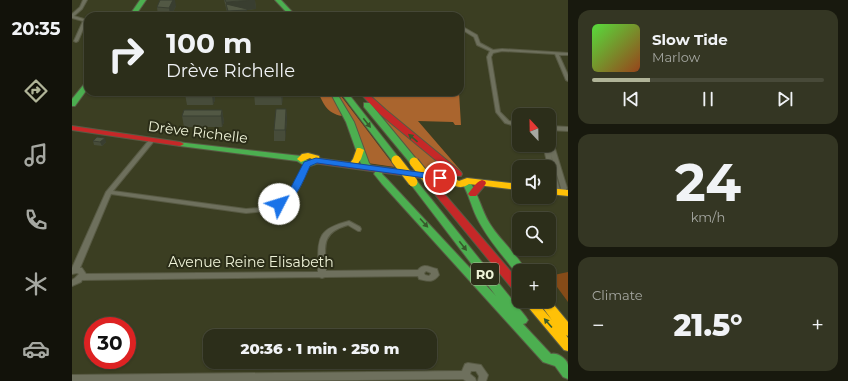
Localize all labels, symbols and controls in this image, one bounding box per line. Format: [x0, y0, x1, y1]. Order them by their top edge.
text: 20:35 [12, 18, 60, 40]
text: 100 m [166, 26, 252, 60]
icon: right [100, 28, 152, 80]
text: Slow Tide [652, 30, 728, 49]
text: Marlow [652, 49, 700, 65]
text: Drève Richelle [166, 60, 295, 82]
icon: directions [22, 77, 50, 105]
icon: previous [620, 88, 642, 110]
icon: pause [697, 88, 719, 110]
icon: next [774, 88, 796, 110]
north arrow [512, 108, 556, 152]
map controls [512, 108, 556, 308]
street label: Drève Richelle [147, 117, 249, 147]
one-way arrow [362, 117, 371, 128]
one-way arrow [408, 133, 419, 142]
icon: music [22, 141, 50, 169]
text: 24 [675, 151, 741, 214]
button: sound [512, 160, 556, 204]
pin [423, 161, 457, 195]
icon: arrive [429, 167, 451, 189]
position arrow [258, 183, 300, 225]
icon: phone [22, 206, 50, 234]
text: km/h [691, 209, 725, 225]
button: search [512, 212, 556, 256]
one-way arrow [419, 219, 428, 228]
one-way arrow [459, 240, 468, 251]
street label: Avenue Reine Elisabeth [168, 253, 334, 271]
road number: R0 [471, 263, 499, 285]
button: + [512, 264, 556, 308]
icon: climate [22, 270, 50, 298]
text: Climate [592, 287, 643, 303]
text: 21.5° [673, 307, 743, 344]
text: − [592, 312, 605, 339]
text: + [811, 312, 824, 339]
speed limit sign: 30 [84, 317, 136, 369]
one-way arrow [544, 318, 553, 329]
icon: car [22, 335, 50, 363]
text: 20:36 · 1 min · 250 m [240, 339, 400, 358]

